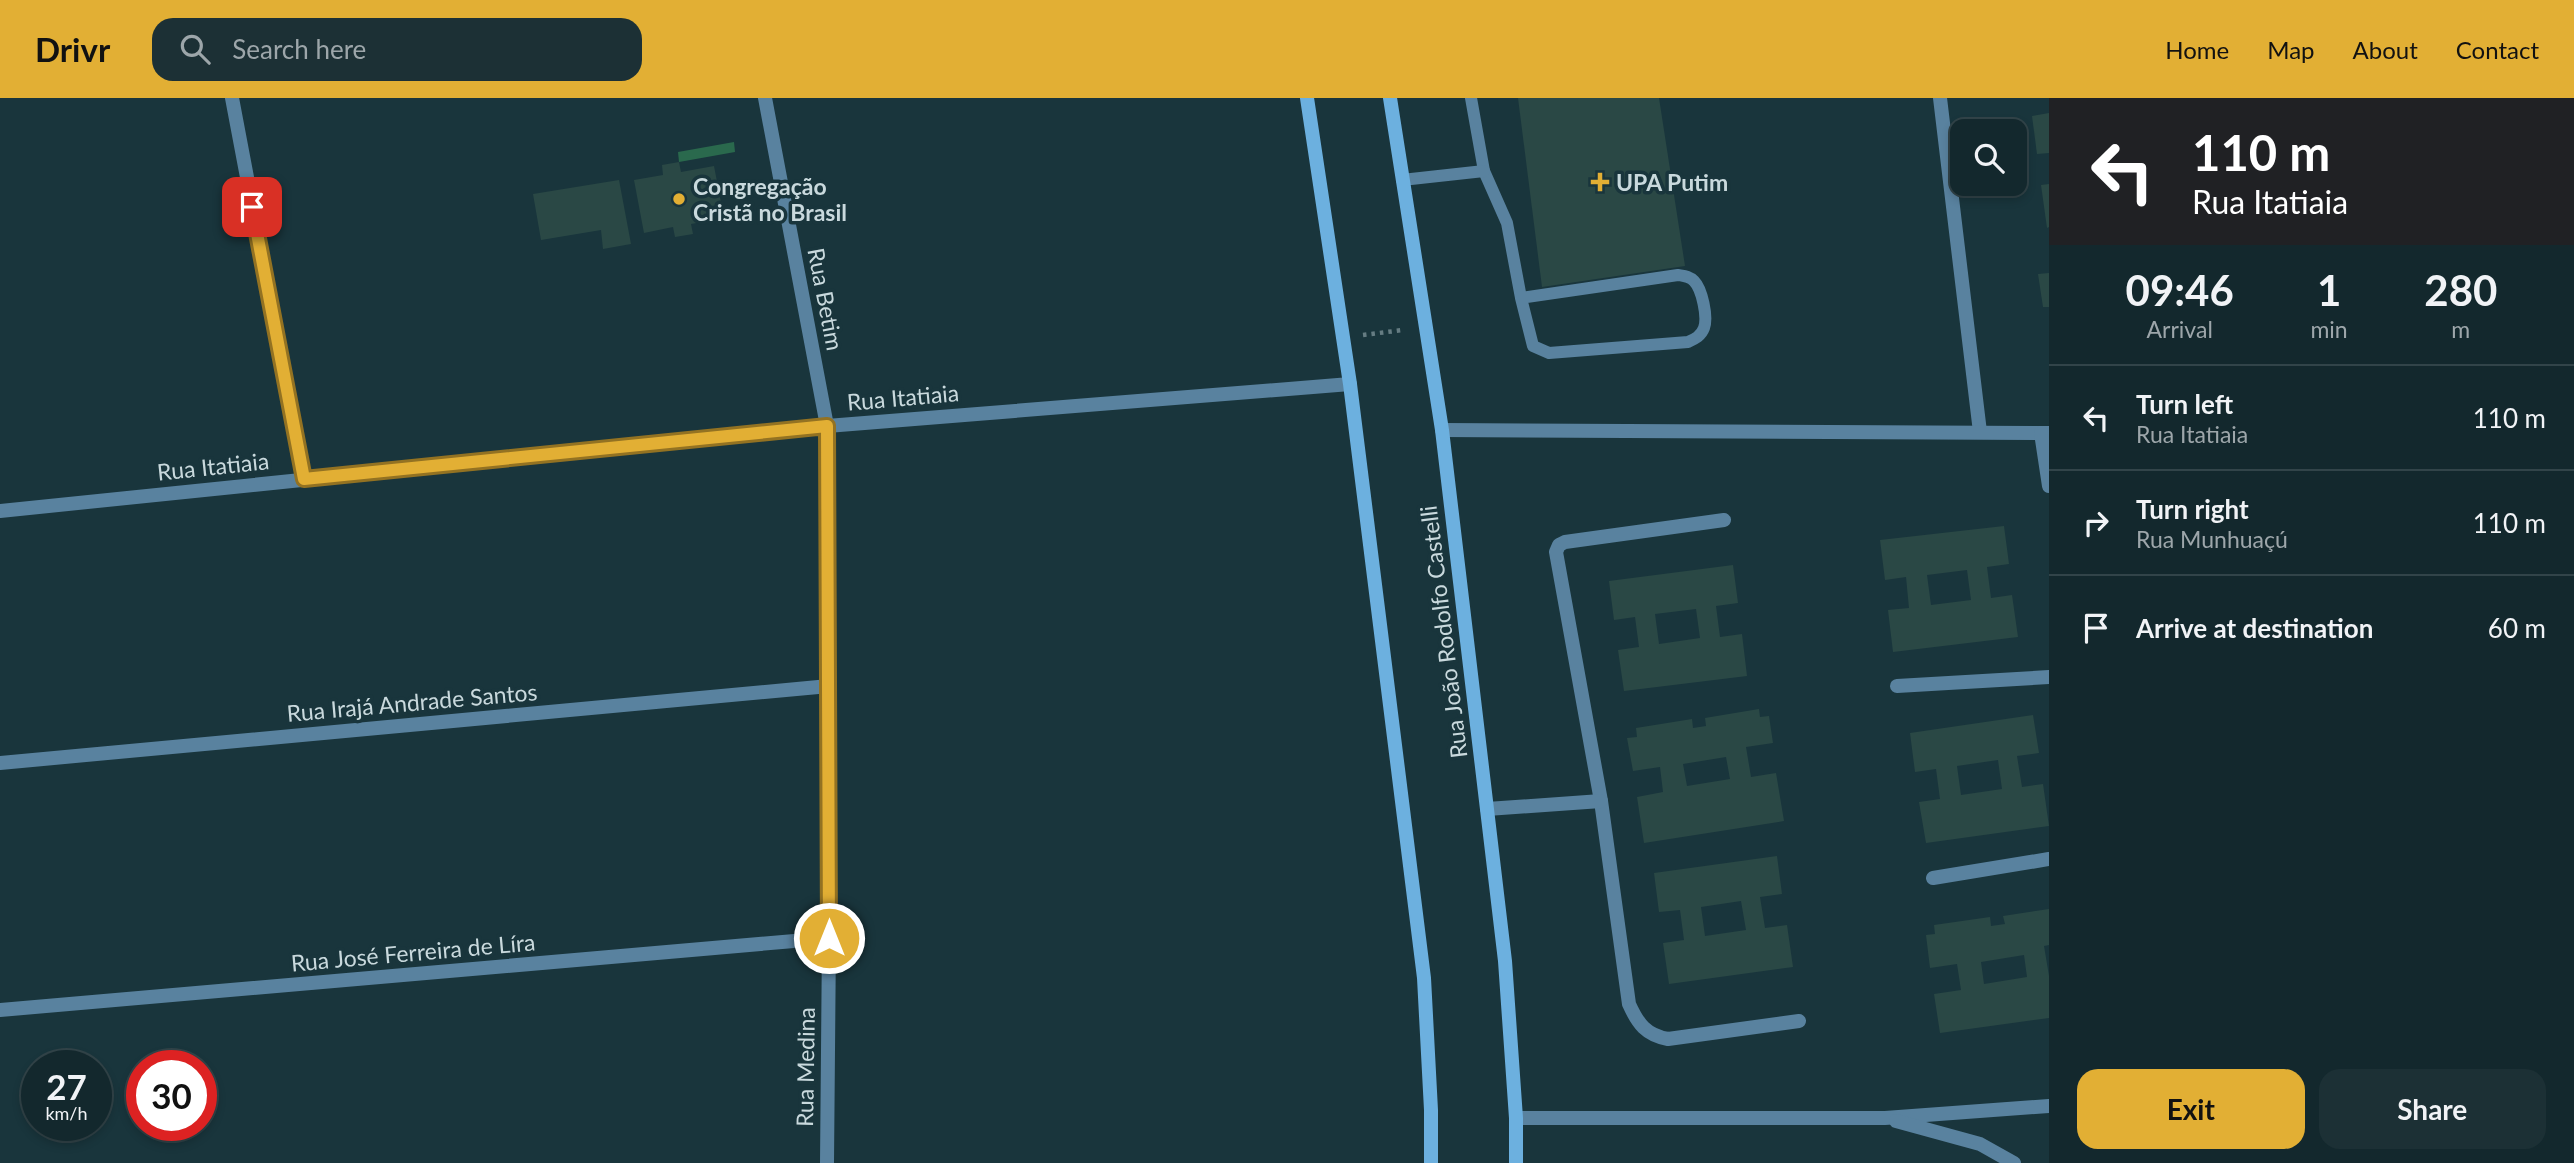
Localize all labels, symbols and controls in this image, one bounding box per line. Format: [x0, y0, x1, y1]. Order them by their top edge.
search box [152, 18, 642, 81]
text: Drivr [35, 29, 110, 69]
icon: search [176, 30, 214, 68]
text: Search here [232, 33, 366, 65]
text: Home [2165, 35, 2229, 64]
text: Map [2267, 35, 2315, 64]
text: About [2353, 35, 2418, 64]
text: Contact [2456, 35, 2539, 64]
map controls [1950, 119, 2027, 196]
button: search [1950, 119, 2027, 196]
text: 110 m [2192, 123, 2330, 181]
icon: left [2077, 126, 2168, 217]
place label: UPA Putim [1616, 168, 1728, 196]
place label: Congregação Cristã no Brasil [693, 172, 847, 226]
marker: UPA Putim [1590, 172, 1610, 192]
pin [222, 177, 282, 237]
text: Rua Itatiaia [2192, 182, 2348, 221]
icon: arrive [233, 188, 271, 226]
marker: Congregação Cristã no Brasil [671, 191, 687, 207]
street label: Rua Betim [802, 245, 850, 353]
text: 09:46 [2126, 265, 2234, 315]
text: 1 [2317, 265, 2341, 315]
text: 280 [2424, 265, 2497, 315]
text: Arrival [2147, 315, 2213, 343]
text: min [2310, 315, 2348, 343]
text: m [2451, 315, 2470, 343]
street label: Rua Itatiaia [846, 378, 960, 416]
text: Turn left [2136, 388, 2233, 420]
icon: left [2077, 399, 2115, 437]
text: 110 m [2473, 402, 2546, 434]
text: Rua Itatiaia [2136, 420, 2248, 448]
street label: Rua Itatiaia [156, 446, 270, 486]
text: Turn right [2136, 493, 2249, 525]
street label: Rua João Rodolfo Castelli [1414, 504, 1472, 760]
icon: right [2077, 504, 2115, 542]
text: 110 m [2473, 507, 2546, 539]
text: Rua Munhuaçú [2136, 525, 2288, 553]
icon: arrive [2077, 609, 2115, 647]
text: Arrive at destination [2136, 612, 2373, 644]
text: 60 m [2488, 612, 2546, 644]
street label: Rua Irajá Andrade Santos [286, 677, 538, 727]
position arrow [792, 901, 866, 975]
street label: Rua José Ferreira de Líra [290, 927, 536, 977]
street label: Rua Medina [790, 1007, 820, 1127]
speed limit sign: 30 [126, 1050, 217, 1141]
text: 27 [46, 1065, 87, 1107]
button: Exit [2077, 1069, 2305, 1149]
button: Share [2319, 1069, 2546, 1149]
text: km/h [45, 1102, 88, 1124]

